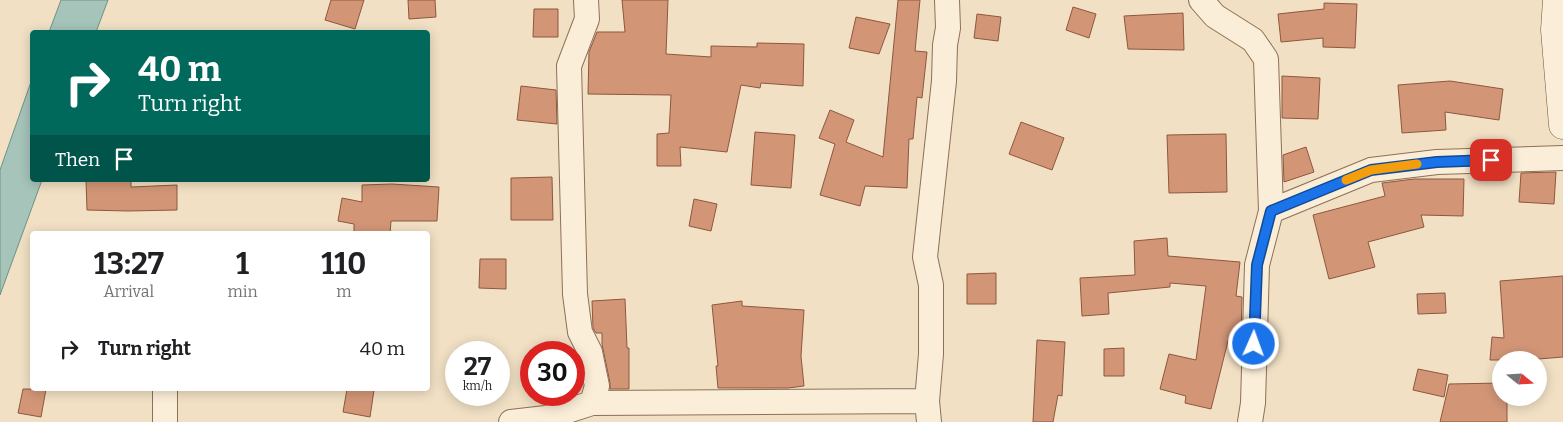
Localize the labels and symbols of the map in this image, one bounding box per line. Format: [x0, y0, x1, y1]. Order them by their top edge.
pin [1470, 139, 1512, 181]
position arrow [1227, 317, 1279, 369]
speed limit sign: 30 [520, 341, 585, 406]
north arrow [1492, 351, 1548, 406]

